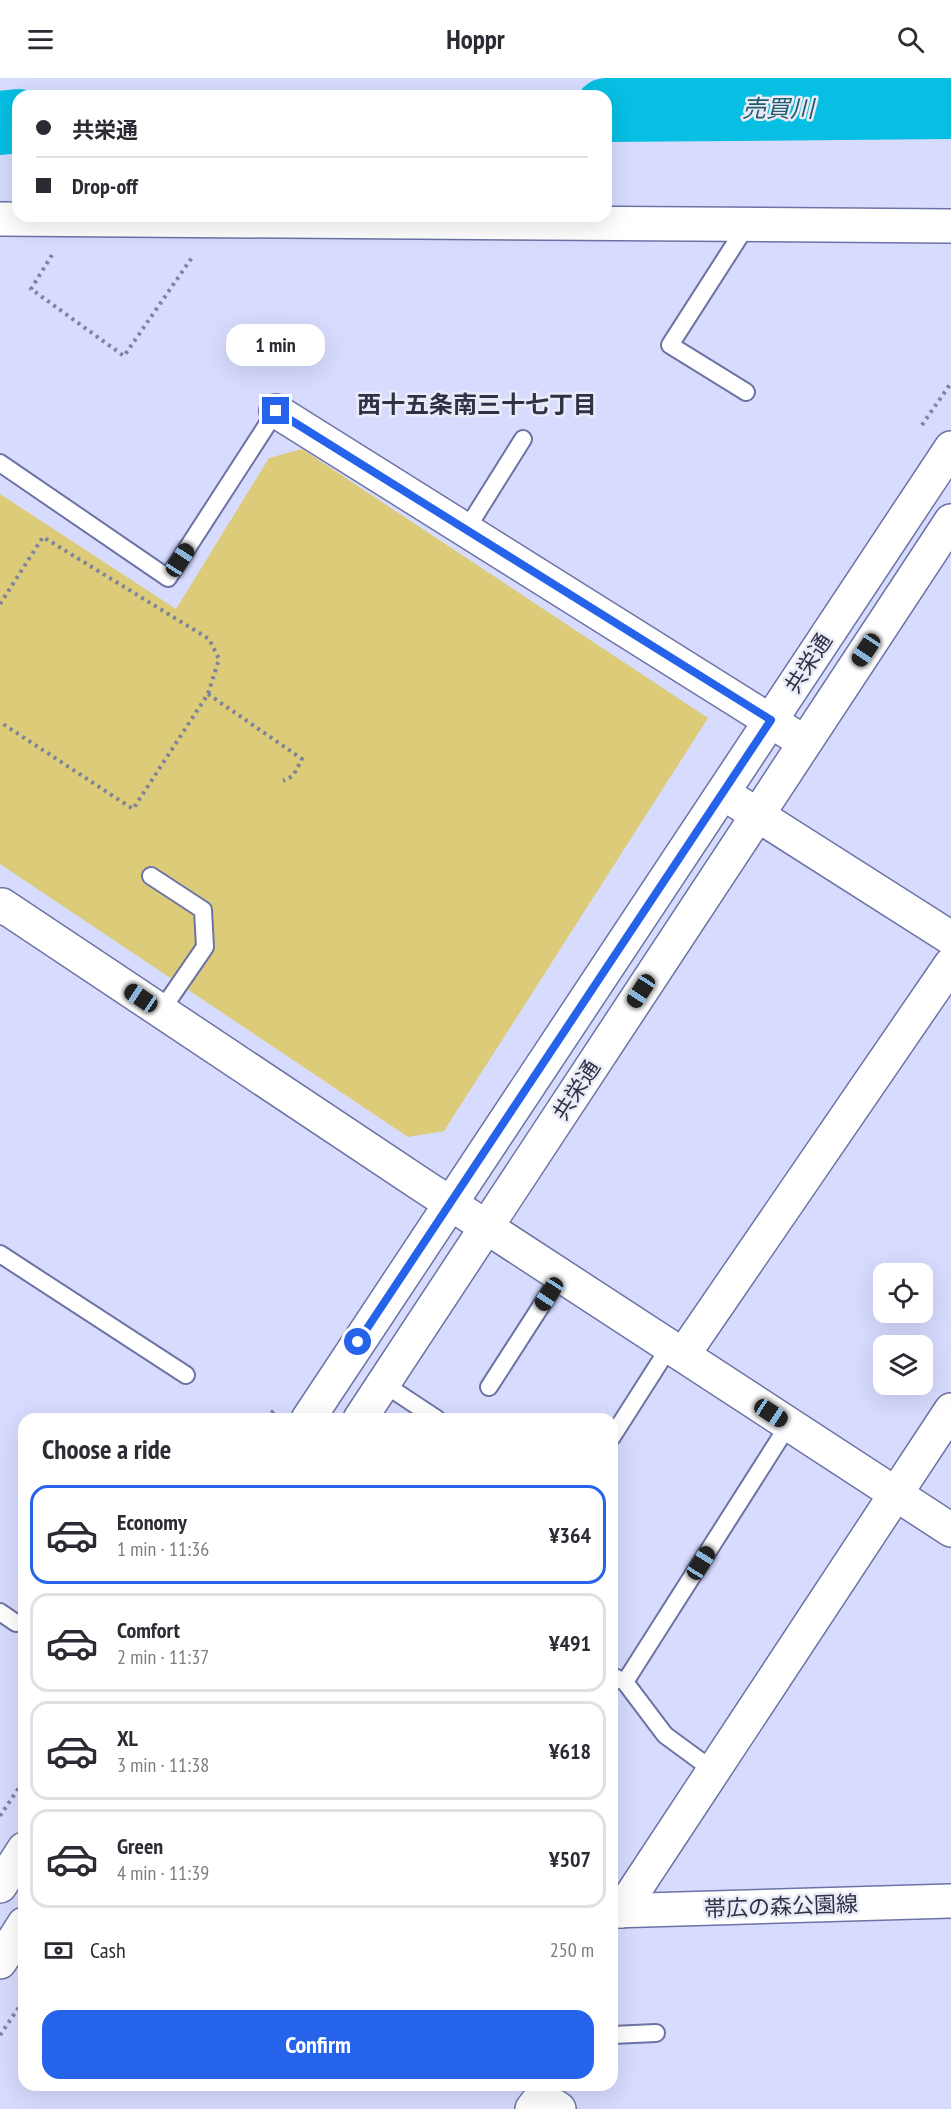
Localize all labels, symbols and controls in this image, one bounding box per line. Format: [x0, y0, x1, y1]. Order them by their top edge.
text: Hoppr [446, 22, 505, 56]
icon: menu [24, 23, 57, 56]
icon: search [894, 23, 927, 56]
water label: 売買川 [742, 93, 817, 124]
text: 共栄通 [72, 116, 138, 144]
text: Drop-off [72, 172, 138, 200]
callout: 1 min [226, 324, 326, 366]
text: 1 min [255, 332, 296, 358]
district label: 西十五条南三十七丁目 [357, 389, 597, 420]
route end [262, 397, 289, 424]
car [163, 540, 197, 580]
street label: 共栄通 [778, 628, 838, 698]
car [848, 630, 884, 670]
car [624, 971, 658, 1011]
car [121, 980, 161, 1016]
street label: 共栄通 [546, 1055, 606, 1125]
map controls [873, 1263, 933, 1395]
button: locate [873, 1263, 933, 1323]
car [532, 1274, 566, 1314]
route start [344, 1328, 371, 1355]
button: layers [873, 1335, 933, 1395]
car [751, 1396, 791, 1430]
text: Choose a ride [42, 1432, 171, 1466]
icon: car [45, 1508, 99, 1562]
text: Economy [117, 1508, 187, 1536]
text: ¥364 [549, 1521, 591, 1549]
text: 1 min · 11:36 [117, 1536, 209, 1562]
car [684, 1543, 718, 1583]
icon: car [45, 1616, 99, 1670]
text: Comfort [117, 1616, 180, 1644]
text: ¥491 [549, 1629, 591, 1657]
text: 2 min · 11:37 [117, 1644, 209, 1670]
icon: car [45, 1724, 99, 1778]
text: XL [117, 1724, 138, 1752]
text: ¥618 [549, 1737, 591, 1765]
text: 3 min · 11:38 [117, 1752, 209, 1778]
icon: car [45, 1832, 99, 1886]
text: Green [117, 1832, 163, 1860]
text: ¥507 [549, 1845, 591, 1873]
text: 4 min · 11:39 [117, 1860, 209, 1886]
street label: 帯広の森公園線 [704, 1889, 858, 1923]
icon: cash [42, 1934, 75, 1967]
text: Cash [90, 1936, 126, 1964]
text: 250 m [550, 1937, 594, 1963]
button: Confirm [42, 2010, 594, 2079]

